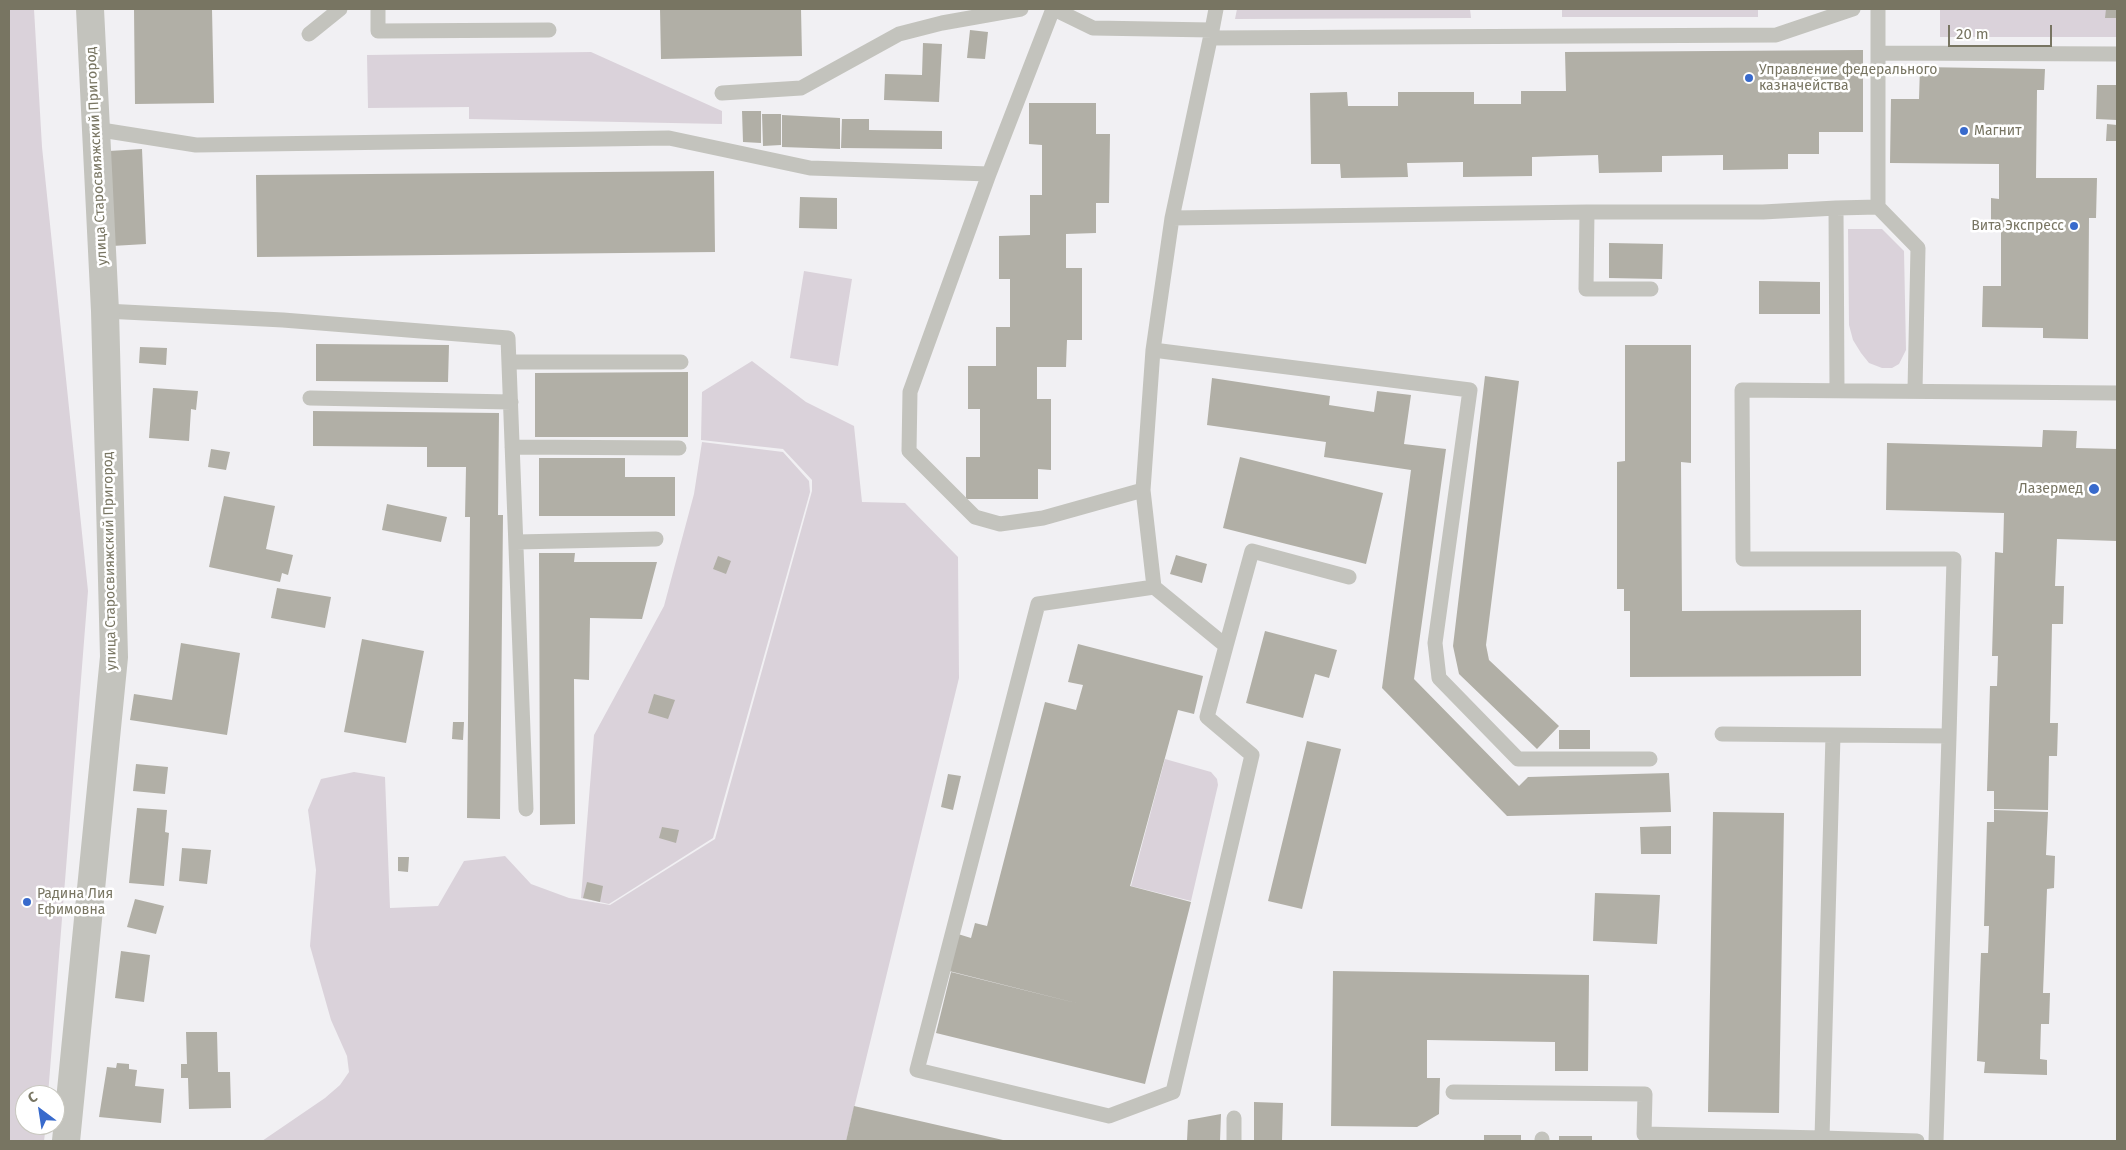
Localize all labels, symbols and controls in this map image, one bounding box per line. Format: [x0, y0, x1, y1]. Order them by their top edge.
scale bar [1951, 15, 2055, 47]
text: 20 m [1956, 25, 1989, 43]
street label: улица Старосвияжский Пригород [83, 46, 111, 266]
place label: Управление федерального казначейства [1759, 62, 1937, 94]
marker: Управление федерального казначейства [1743, 72, 1755, 84]
place label: Магнит [1974, 123, 2022, 139]
marker: Магнит [1958, 125, 1970, 137]
place label: Вита Экспресс [1971, 218, 2064, 234]
marker: Вита Экспресс [2068, 220, 2080, 232]
street label: улица Старосвияжский Пригород [100, 451, 120, 671]
place label: Лазермед [2019, 481, 2083, 497]
marker: Лазермед [2087, 482, 2101, 496]
place label: Радина Лия Ефимовна [37, 886, 113, 919]
marker: Радина Лия Ефимовна [21, 896, 33, 908]
north arrow [15, 1085, 65, 1135]
text: С [25, 1088, 40, 1107]

